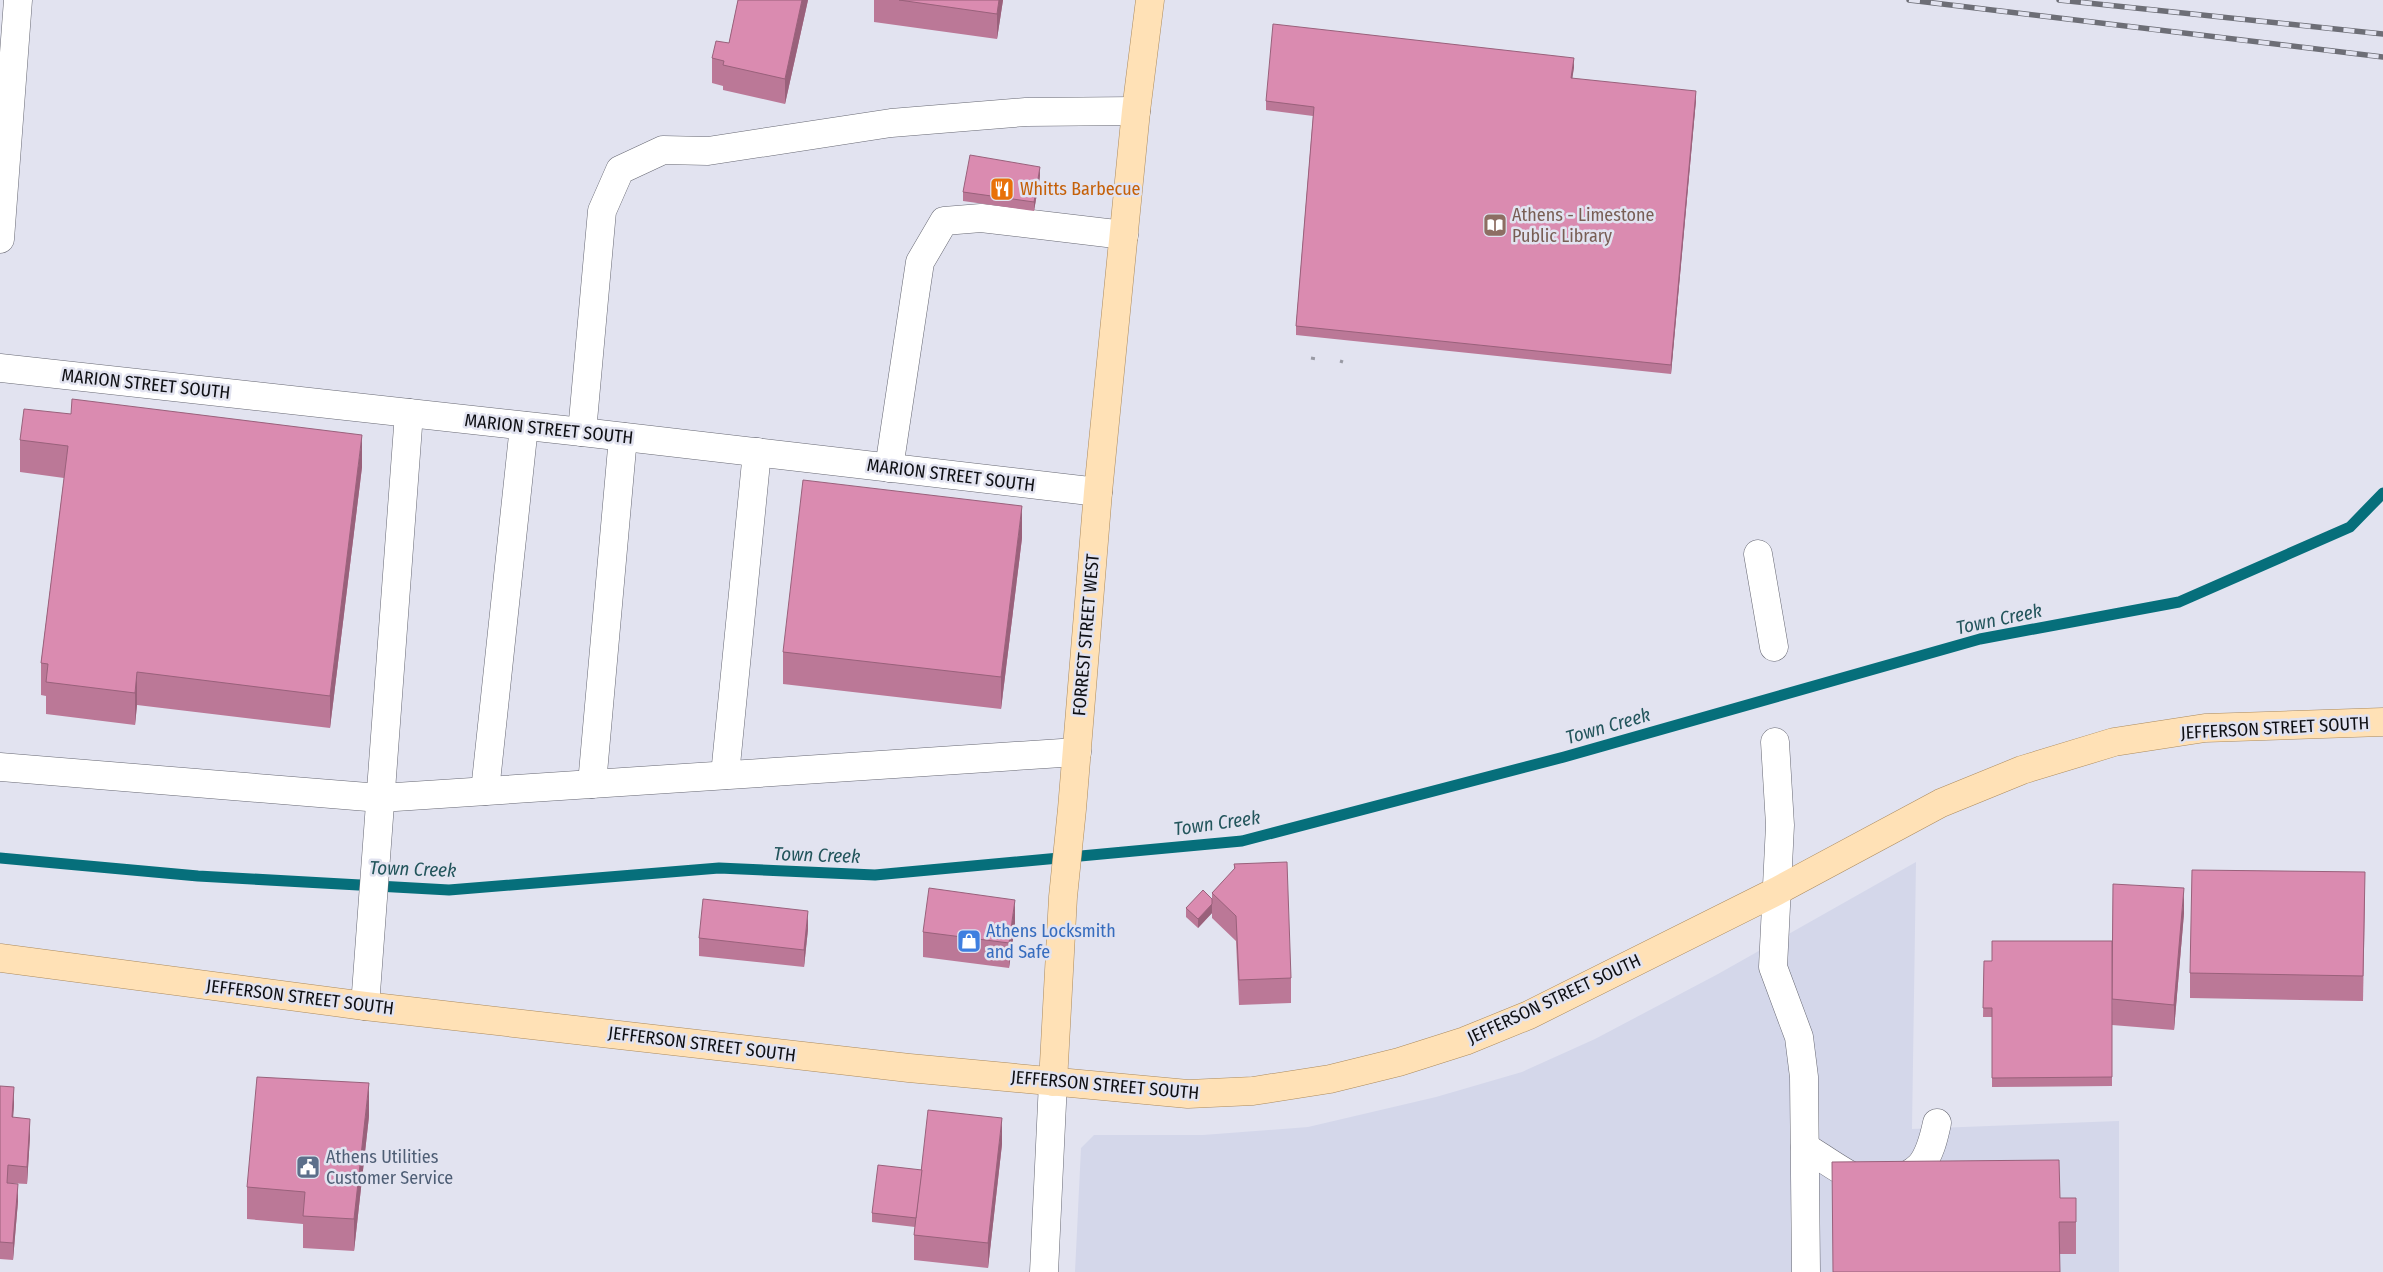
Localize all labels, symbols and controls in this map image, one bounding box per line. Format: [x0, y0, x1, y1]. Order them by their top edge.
restaurant icon: Whitts Barbecue [989, 176, 1015, 202]
place label: Whitts Barbecue [1020, 178, 1141, 200]
place label: Athens - Limestone Public Library [1512, 204, 1655, 247]
library icon: Athens - Limestone Public Library [1482, 212, 1508, 238]
street label: MARION STREET SOUTH [61, 364, 231, 404]
street label: MARION STREET SOUTH [464, 409, 634, 449]
street label: MARION STREET SOUTH [866, 454, 1036, 496]
street label: FORREST STREET WEST [1068, 552, 1104, 717]
water label: Town Creek [1954, 599, 2044, 639]
water label: Town Creek [1563, 703, 1653, 749]
street label: JEFFERSON STREET SOUTH [2180, 712, 2370, 744]
water label: Town Creek [1172, 806, 1262, 840]
water label: Town Creek [773, 842, 861, 868]
water label: Town Creek [369, 856, 457, 882]
place label: Athens Locksmith and Safe [986, 920, 1116, 963]
shop icon: Athens Locksmith and Safe [956, 928, 982, 954]
street label: JEFFERSON STREET SOUTH [1464, 949, 1644, 1049]
street label: JEFFERSON STREET SOUTH [205, 975, 395, 1019]
street label: JEFFERSON STREET SOUTH [607, 1022, 797, 1066]
street label: JEFFERSON STREET SOUTH [1010, 1066, 1200, 1104]
place label: Athens Utilities Customer Service [326, 1146, 453, 1189]
public building icon: Athens Utilities Customer Service [295, 1154, 321, 1180]

